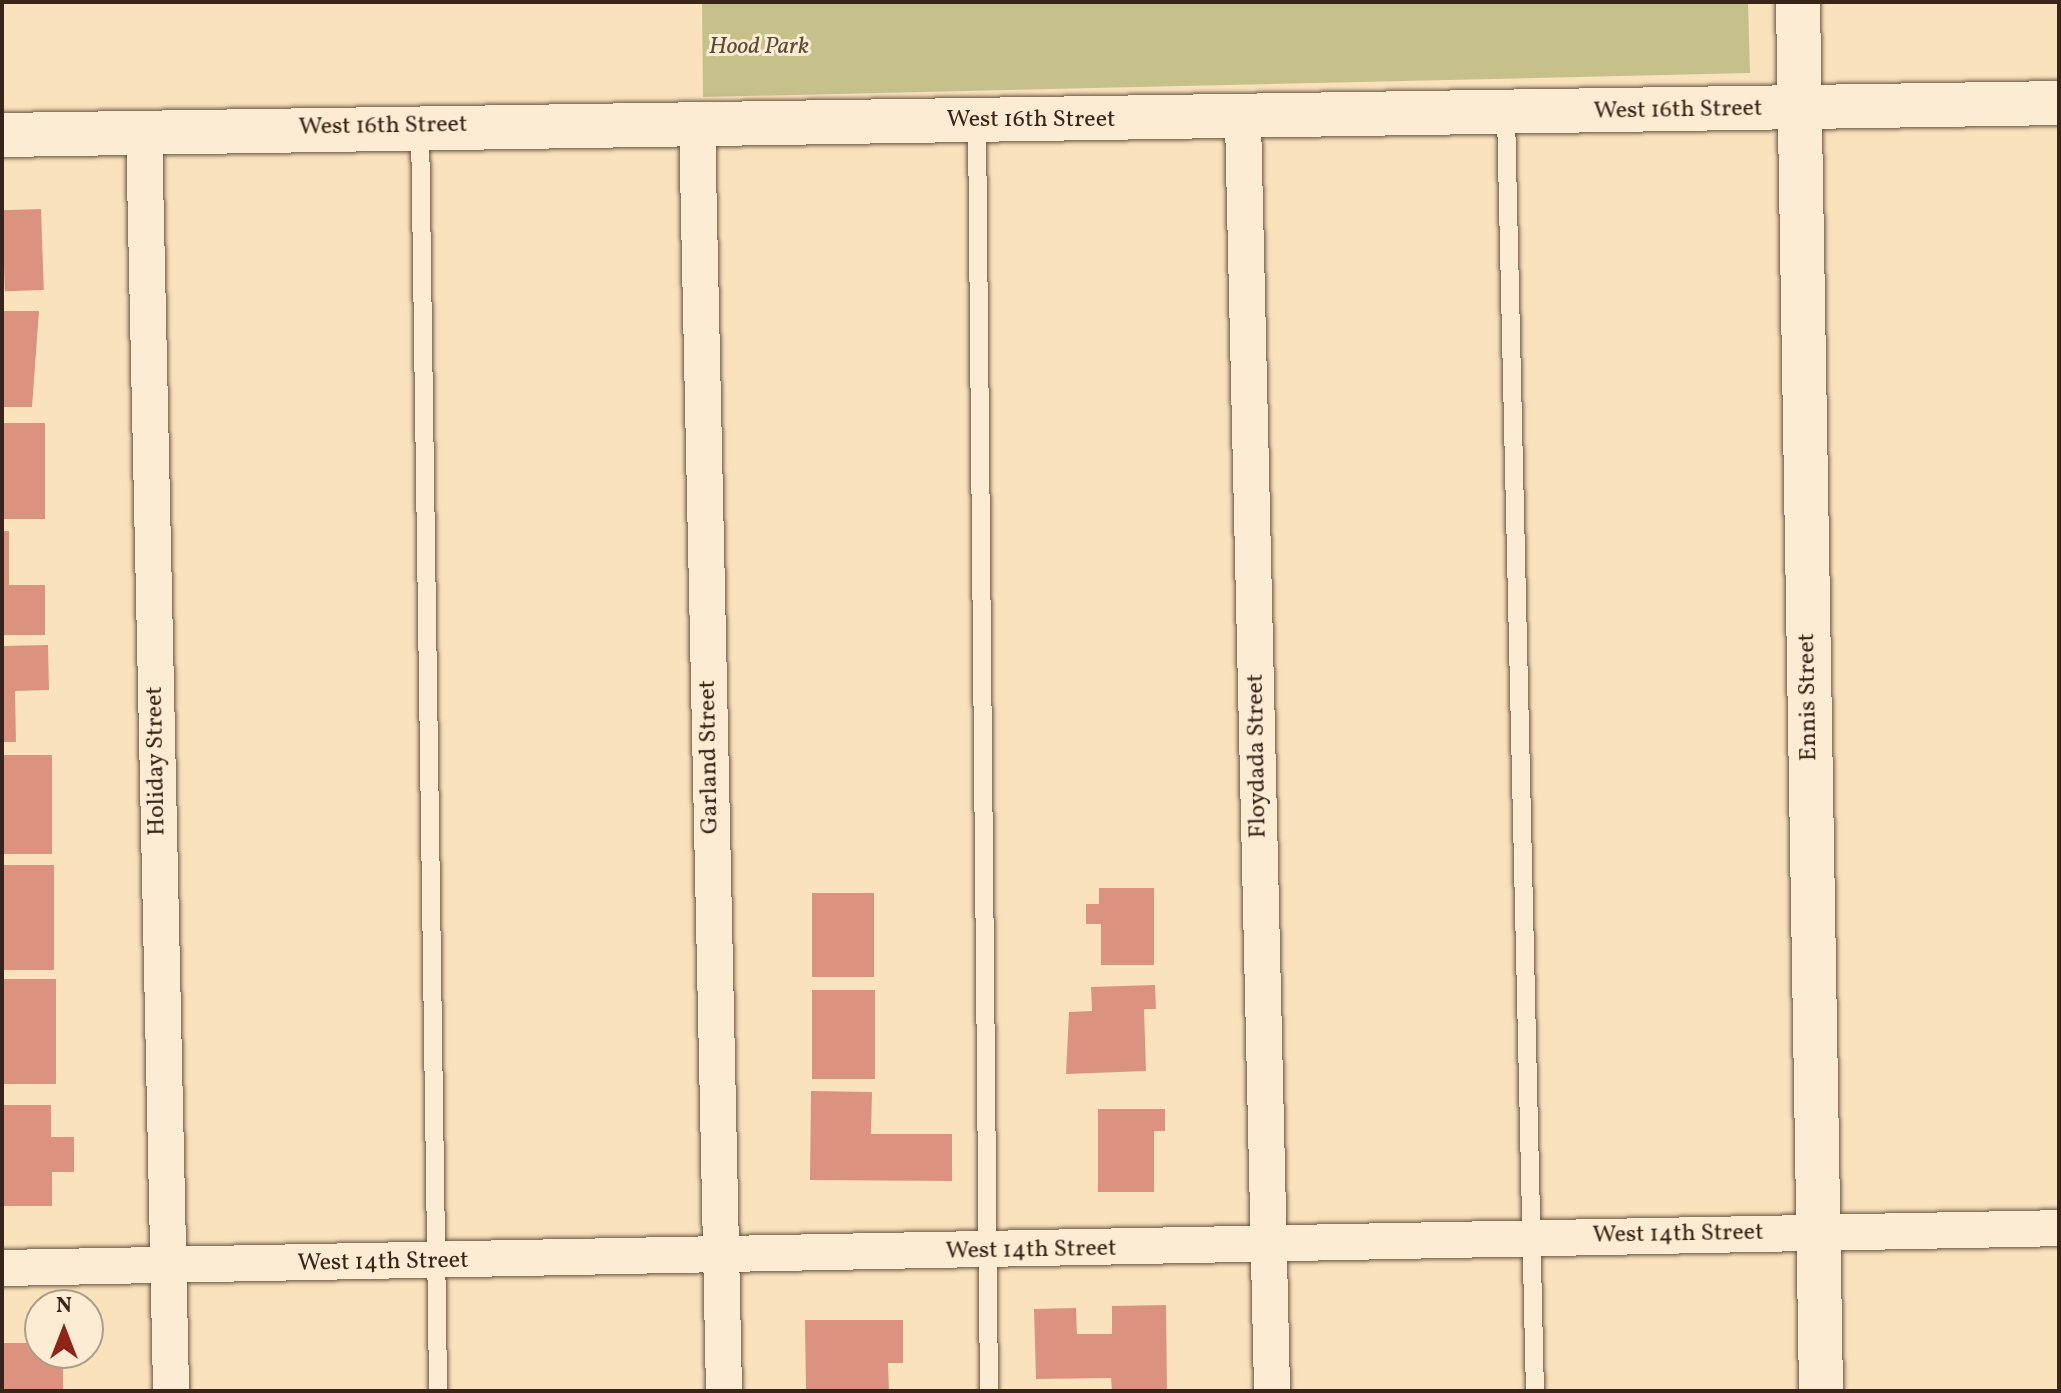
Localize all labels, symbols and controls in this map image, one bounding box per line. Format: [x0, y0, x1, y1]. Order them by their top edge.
park label: Hood Park [709, 34, 809, 62]
street label: West 16th Street [1593, 95, 1763, 127]
street label: West 16th Street [947, 107, 1115, 135]
street label: West 16th Street [298, 111, 468, 143]
street label: Ennis Street [1793, 633, 1825, 761]
street label: Floydada Street [1242, 673, 1274, 839]
street label: Garland Street [694, 680, 726, 834]
street label: Holiday Street [141, 686, 173, 836]
street label: West 14th Street [1592, 1219, 1764, 1251]
street label: West 14th Street [945, 1235, 1117, 1267]
street label: West 14th Street [297, 1247, 469, 1279]
north arrow [24, 1289, 104, 1369]
text: N [56, 1291, 72, 1322]

